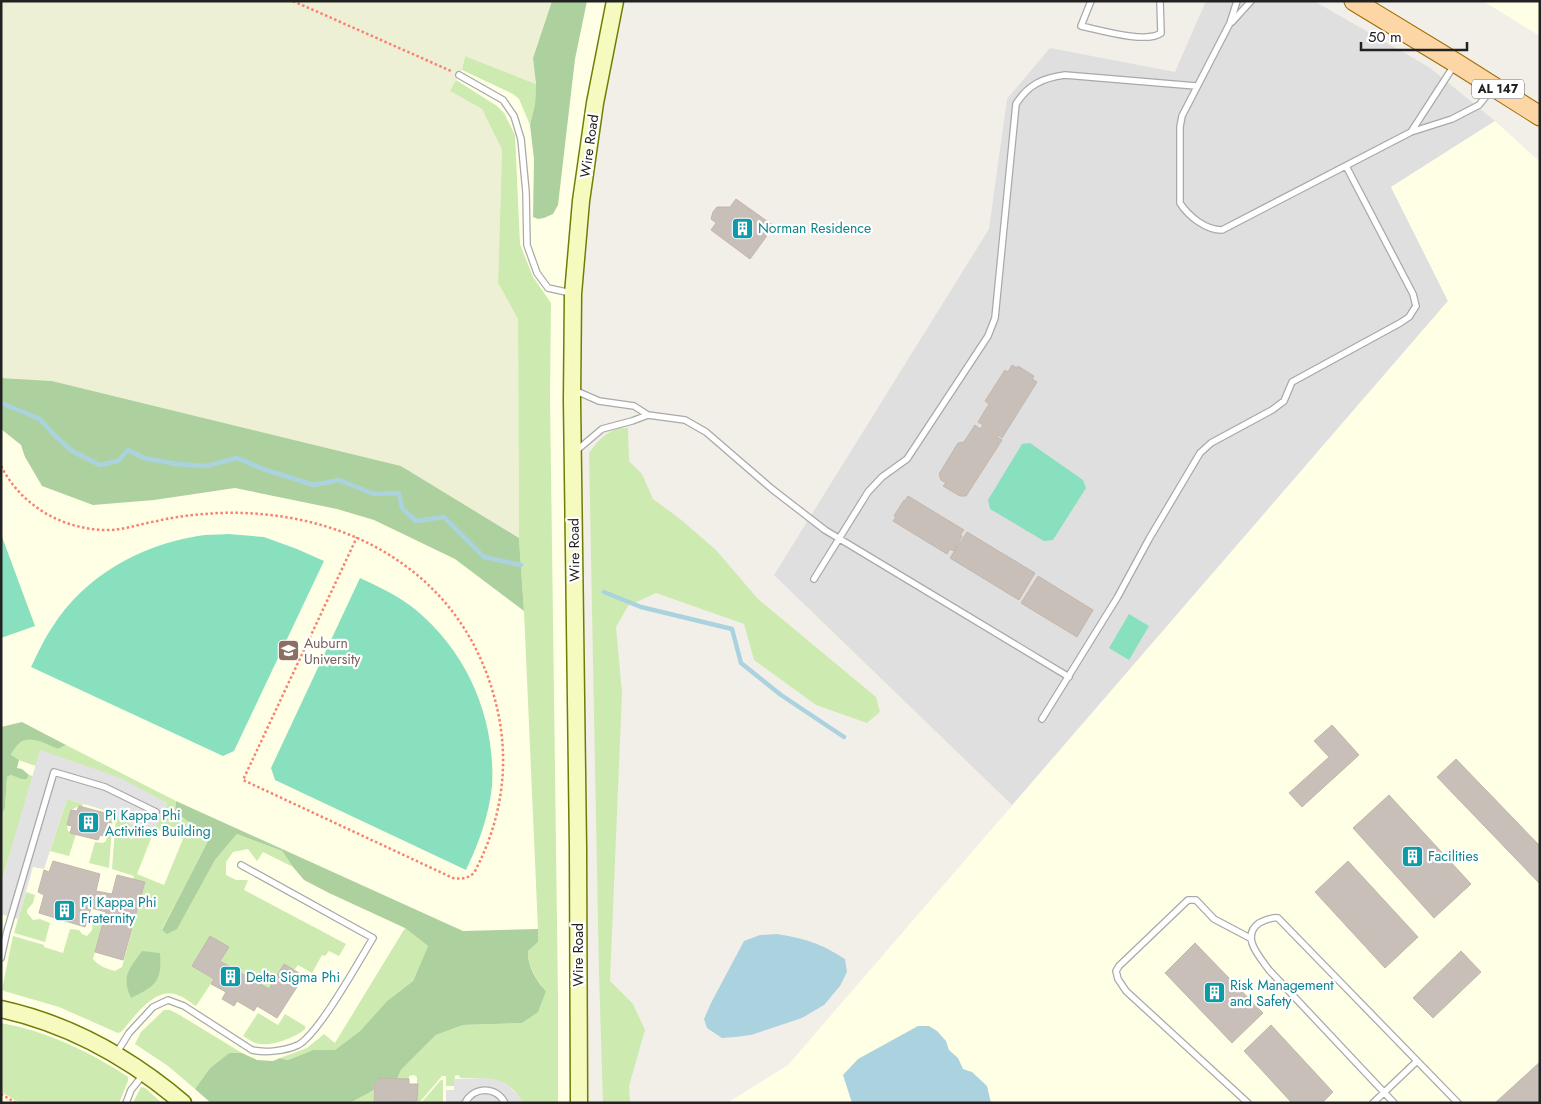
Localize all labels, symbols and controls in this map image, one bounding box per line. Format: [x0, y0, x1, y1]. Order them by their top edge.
scale bar [1361, 20, 1467, 52]
text: 50 m [1368, 26, 1402, 48]
road number: AL 147 [1472, 80, 1524, 98]
street label: Wire Road [575, 113, 603, 179]
building icon: Norman Residence [730, 216, 754, 240]
place label: Norman Residence [758, 218, 871, 238]
street label: Wire Road [563, 518, 585, 582]
place label: Auburn University [304, 633, 361, 669]
school or university icon: Auburn University [276, 639, 300, 663]
place label: Pi Kappa Phi Activities Building [105, 805, 211, 841]
building icon: Pi Kappa Phi Activities Building [77, 811, 101, 835]
building icon: Facilities [1400, 844, 1424, 868]
place label: Facilities [1428, 846, 1479, 866]
place label: Pi Kappa Phi Fraternity [81, 892, 157, 928]
building icon: Pi Kappa Phi Fraternity [53, 898, 77, 922]
street label: Wire Road [568, 923, 588, 987]
building icon: Delta Sigma Phi [218, 965, 242, 989]
place label: Delta Sigma Phi [246, 967, 340, 987]
place label: Risk Management and Safety [1230, 975, 1334, 1011]
building icon: Risk Management and Safety [1202, 981, 1226, 1005]

